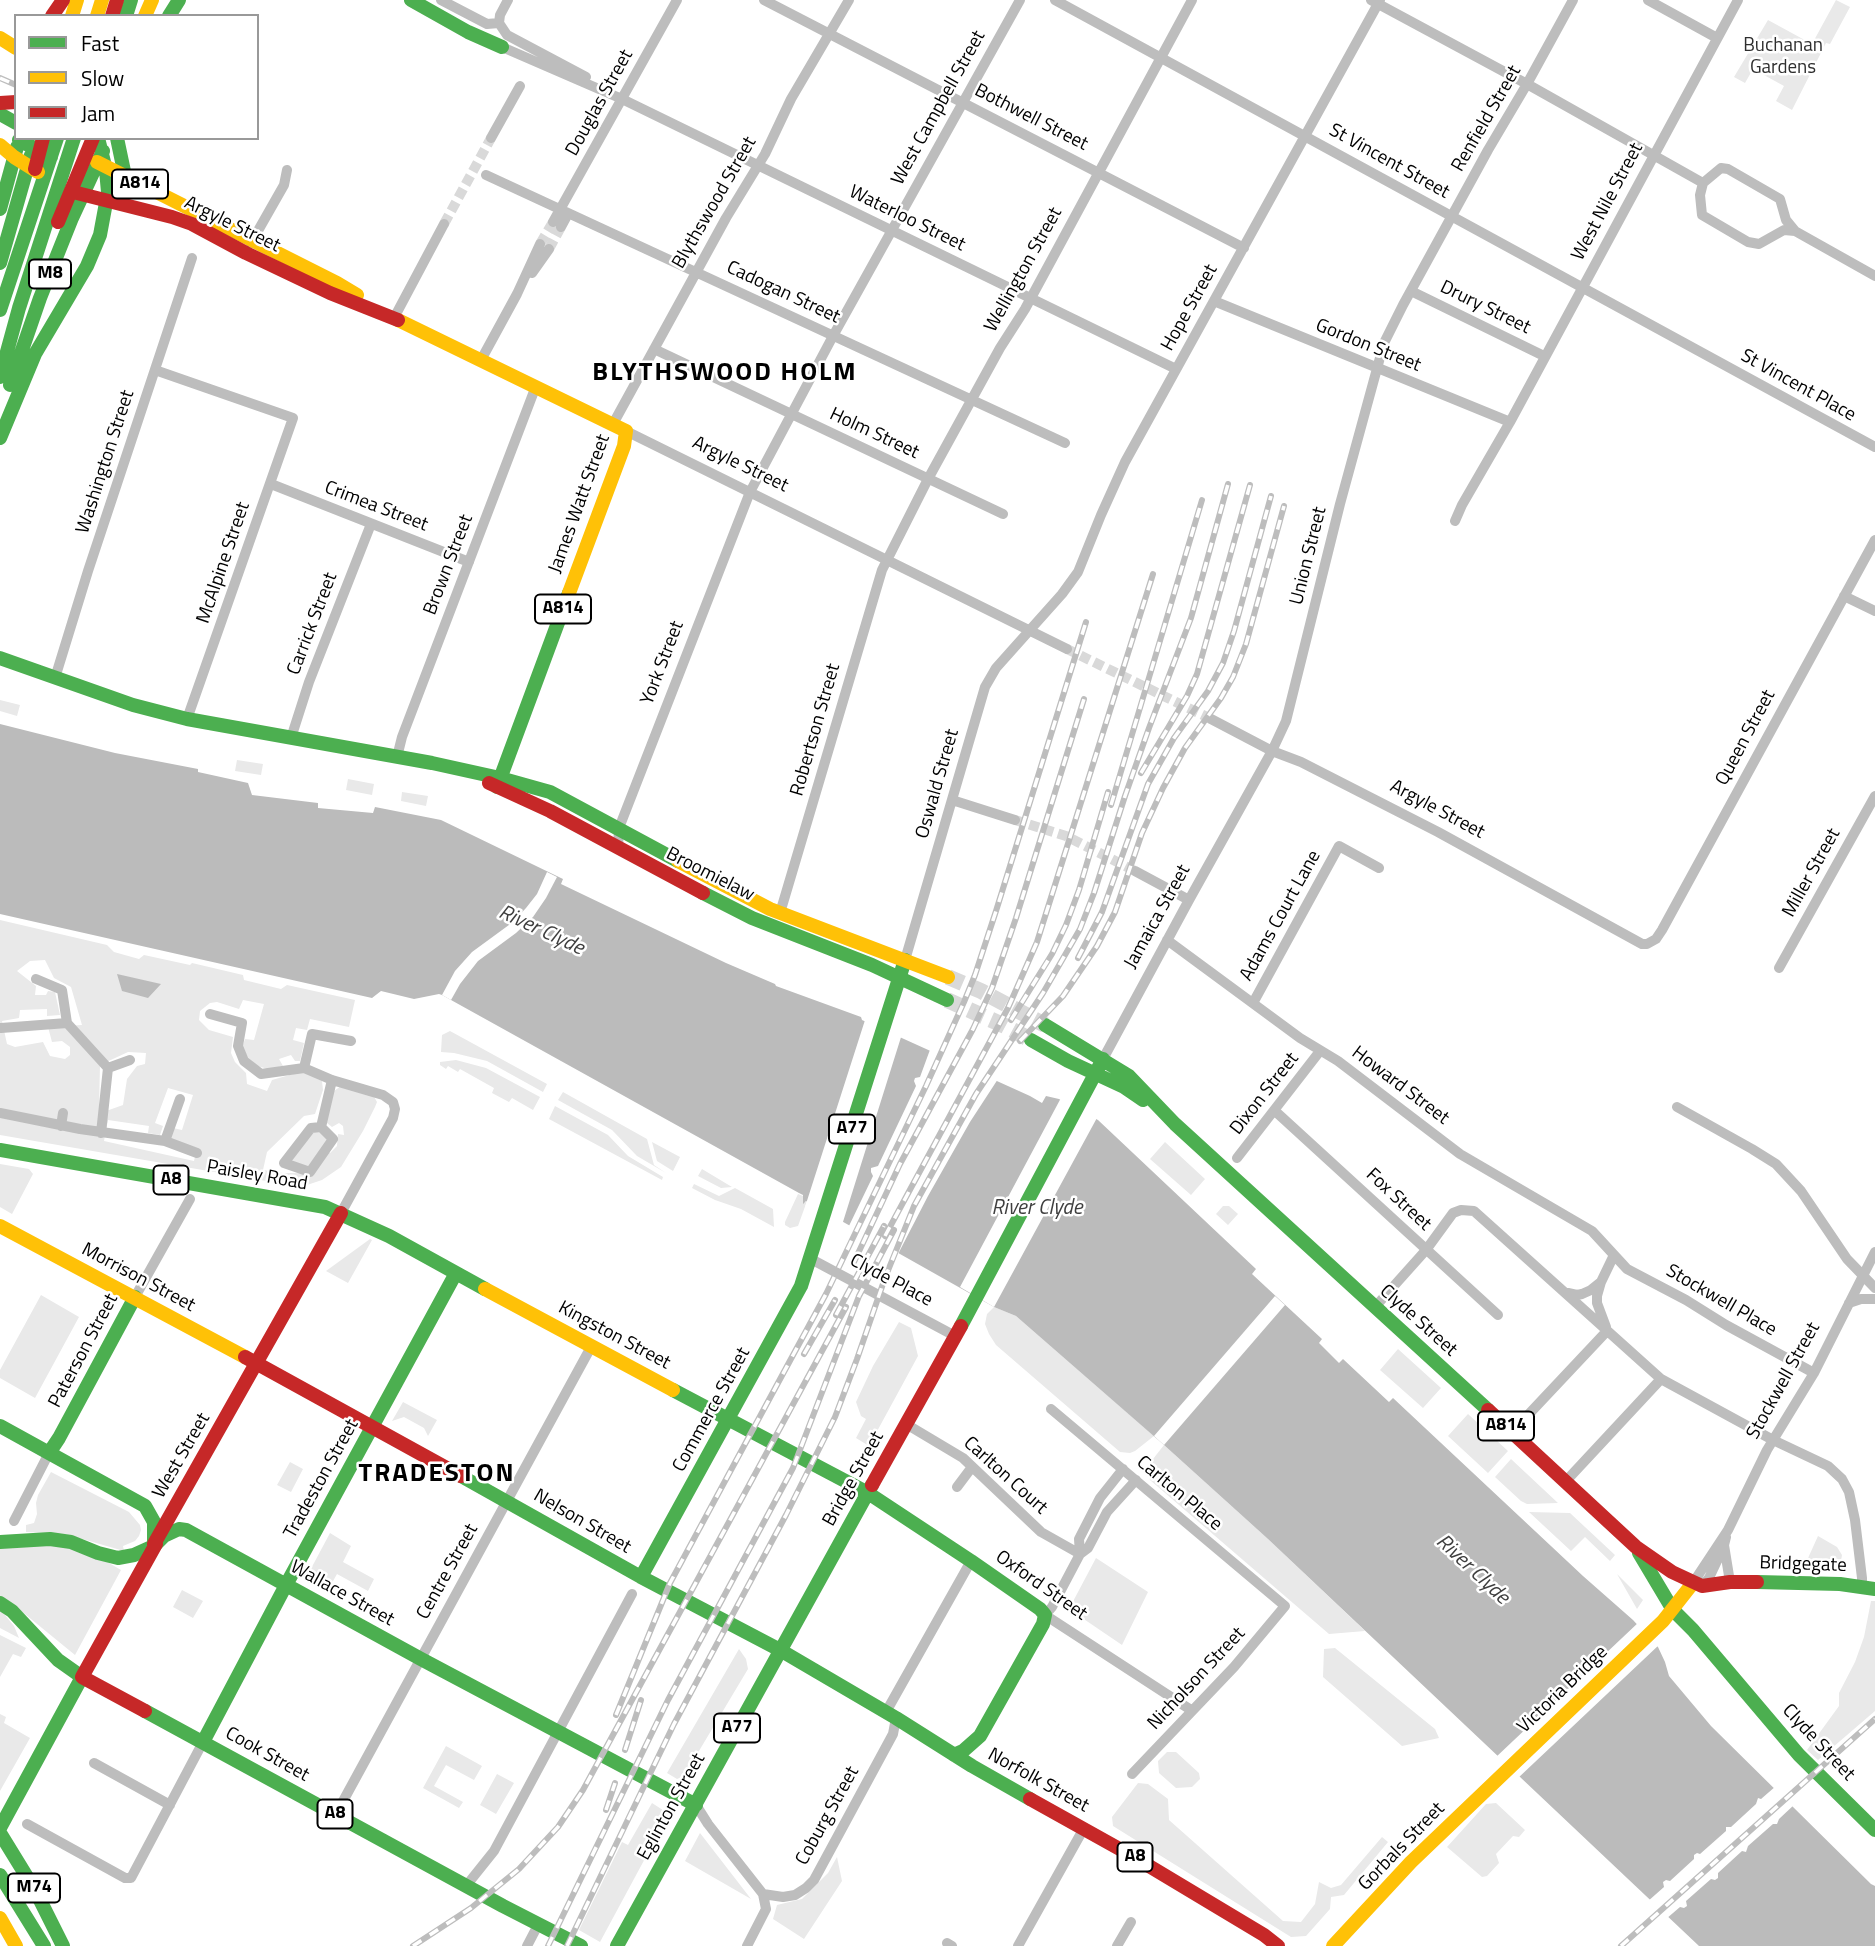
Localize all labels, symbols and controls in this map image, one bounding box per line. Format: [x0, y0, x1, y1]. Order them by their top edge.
legend [14, 14, 259, 140]
text: Fast [81, 27, 119, 59]
street label: West Campbell Street [887, 27, 991, 189]
park label: Buchanan Gardens [1743, 35, 1823, 79]
street label: Douglas Street [561, 46, 639, 160]
text: Slow [81, 62, 124, 94]
street label: Renfield Street [1447, 62, 1527, 176]
street label: Bothwell Street [970, 80, 1092, 156]
text: Jam [81, 97, 115, 129]
street label: St Vincent Street [1325, 120, 1453, 204]
street label: Blythswood Street [668, 133, 762, 273]
street label: West Nile Street [1567, 139, 1649, 265]
road number: A814 [112, 169, 168, 198]
street label: Waterloo Street [845, 181, 969, 257]
street label: Argyle Street [180, 192, 284, 258]
street label: Wellington Street [980, 204, 1068, 336]
street label: Cadogan Street [723, 257, 843, 329]
road number: M8 [29, 260, 71, 288]
street label: Hope Street [1157, 261, 1223, 355]
street label: Drury Street [1436, 276, 1534, 340]
street label: Gordon Street [1312, 315, 1424, 377]
street label: St Vincent Place [1736, 345, 1860, 427]
district label: BLYTHSWOOD HOLM [594, 358, 856, 390]
street label: Washington Street [72, 387, 140, 537]
street label: Holm Street [826, 403, 922, 465]
street label: James Watt Street [544, 431, 616, 577]
street label: Argyle Street [688, 432, 792, 498]
street label: Crimea Street [321, 477, 431, 537]
street label: McAlpine Street [193, 499, 255, 627]
street label: Union Street [1286, 505, 1332, 607]
street label: Brown Street [419, 511, 479, 619]
street label: Carrick Street [283, 570, 343, 678]
road number: A814 [535, 594, 591, 624]
street label: York Street [637, 618, 689, 708]
street label: Robertson Street [786, 661, 846, 799]
street label: Queen Street [1711, 686, 1781, 790]
street label: Oswald Street [911, 727, 965, 841]
street label: Argyle Street [1386, 776, 1488, 844]
street label: Miller Street [1778, 825, 1846, 921]
street label: Broomielaw [662, 843, 758, 907]
street label: Adams Court Lane [1236, 847, 1326, 985]
street label: Jamaica Street [1120, 861, 1196, 973]
water label: River Clyde [494, 900, 588, 962]
street label: Howard Street [1347, 1042, 1453, 1130]
street label: Dixon Street [1226, 1048, 1304, 1140]
road number: A77 [829, 1114, 875, 1144]
street label: Paisley Road [205, 1156, 309, 1196]
street label: Fox Street [1361, 1164, 1435, 1236]
road number: A8 [154, 1166, 188, 1195]
water label: River Clyde [992, 1196, 1082, 1222]
street label: Morrison Street [77, 1238, 199, 1318]
street label: Clyde Place [846, 1250, 936, 1312]
street label: Stockwell Place [1662, 1260, 1780, 1342]
street label: Clyde Street [1375, 1280, 1461, 1362]
street label: Paterson Street [44, 1290, 124, 1412]
street label: Kingston Street [554, 1297, 674, 1375]
street label: Stockwell Street [1742, 1319, 1826, 1443]
street label: Commerce Street [668, 1344, 756, 1476]
street label: West Street [148, 1409, 216, 1503]
road number: A814 [1478, 1412, 1534, 1441]
street label: Tradeston Street [280, 1415, 364, 1543]
street label: Bridge Street [819, 1428, 889, 1530]
street label: Carlton Court [958, 1432, 1052, 1520]
street label: Carlton Place [1132, 1452, 1226, 1536]
district label: TRADESTON [360, 1459, 514, 1491]
street label: Nelson Street [529, 1485, 635, 1559]
street label: Centre Street [412, 1520, 484, 1624]
water label: River Clyde [1430, 1530, 1514, 1610]
street label: Oxford Street [991, 1546, 1091, 1626]
street label: Bridgegate [1759, 1552, 1847, 1578]
street label: Wallace Street [286, 1556, 398, 1632]
street label: Nicholson Street [1144, 1623, 1250, 1735]
street label: Victoria Bridge [1513, 1641, 1613, 1739]
street label: Clyde Street [1777, 1700, 1859, 1786]
road number: A77 [714, 1714, 760, 1742]
street label: Cook Street [221, 1723, 313, 1787]
street label: Norfolk Street [983, 1744, 1093, 1818]
street label: Eglinton Street [633, 1750, 711, 1864]
street label: Coburg Street [791, 1763, 865, 1869]
street label: Gorbals Street [1354, 1798, 1450, 1896]
road number: A8 [318, 1800, 352, 1828]
road number: A8 [1118, 1842, 1152, 1871]
road number: M74 [8, 1874, 60, 1902]

